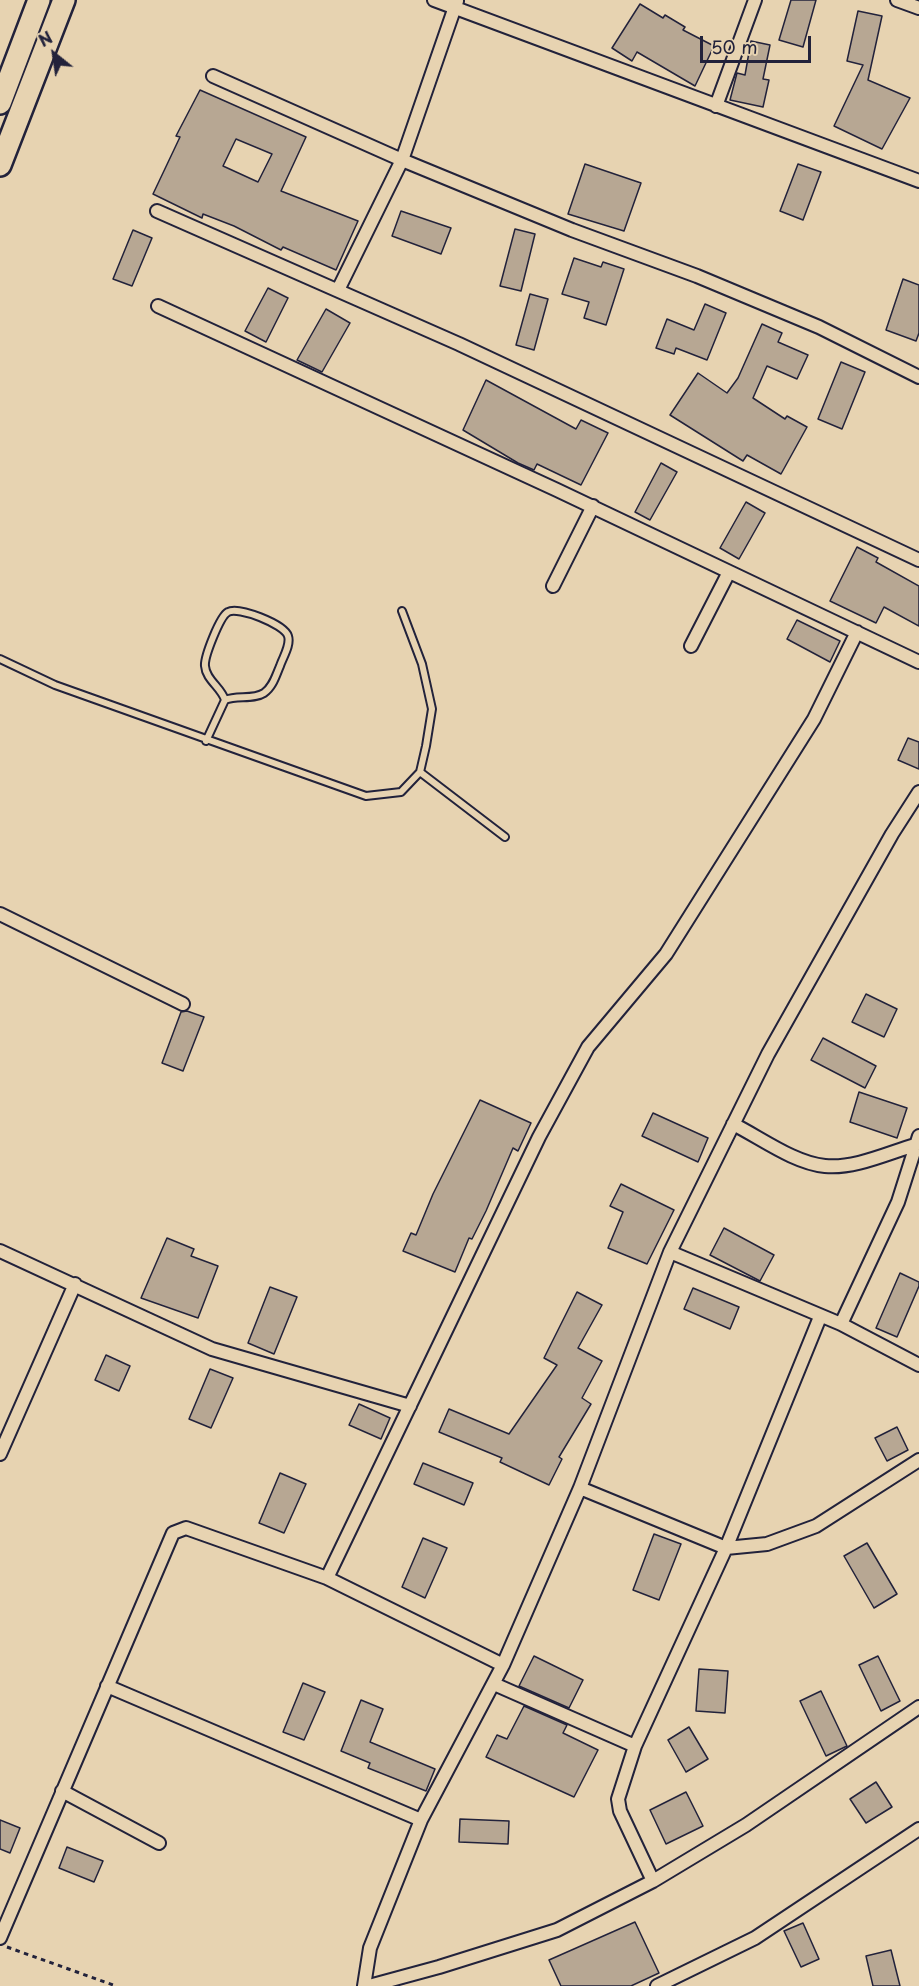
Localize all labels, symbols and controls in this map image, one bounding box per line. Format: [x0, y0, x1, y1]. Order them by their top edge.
north arrow [24, 24, 84, 84]
scale bar [703, 24, 814, 62]
text: N [34, 25, 56, 52]
text: 50 m [711, 33, 758, 60]

